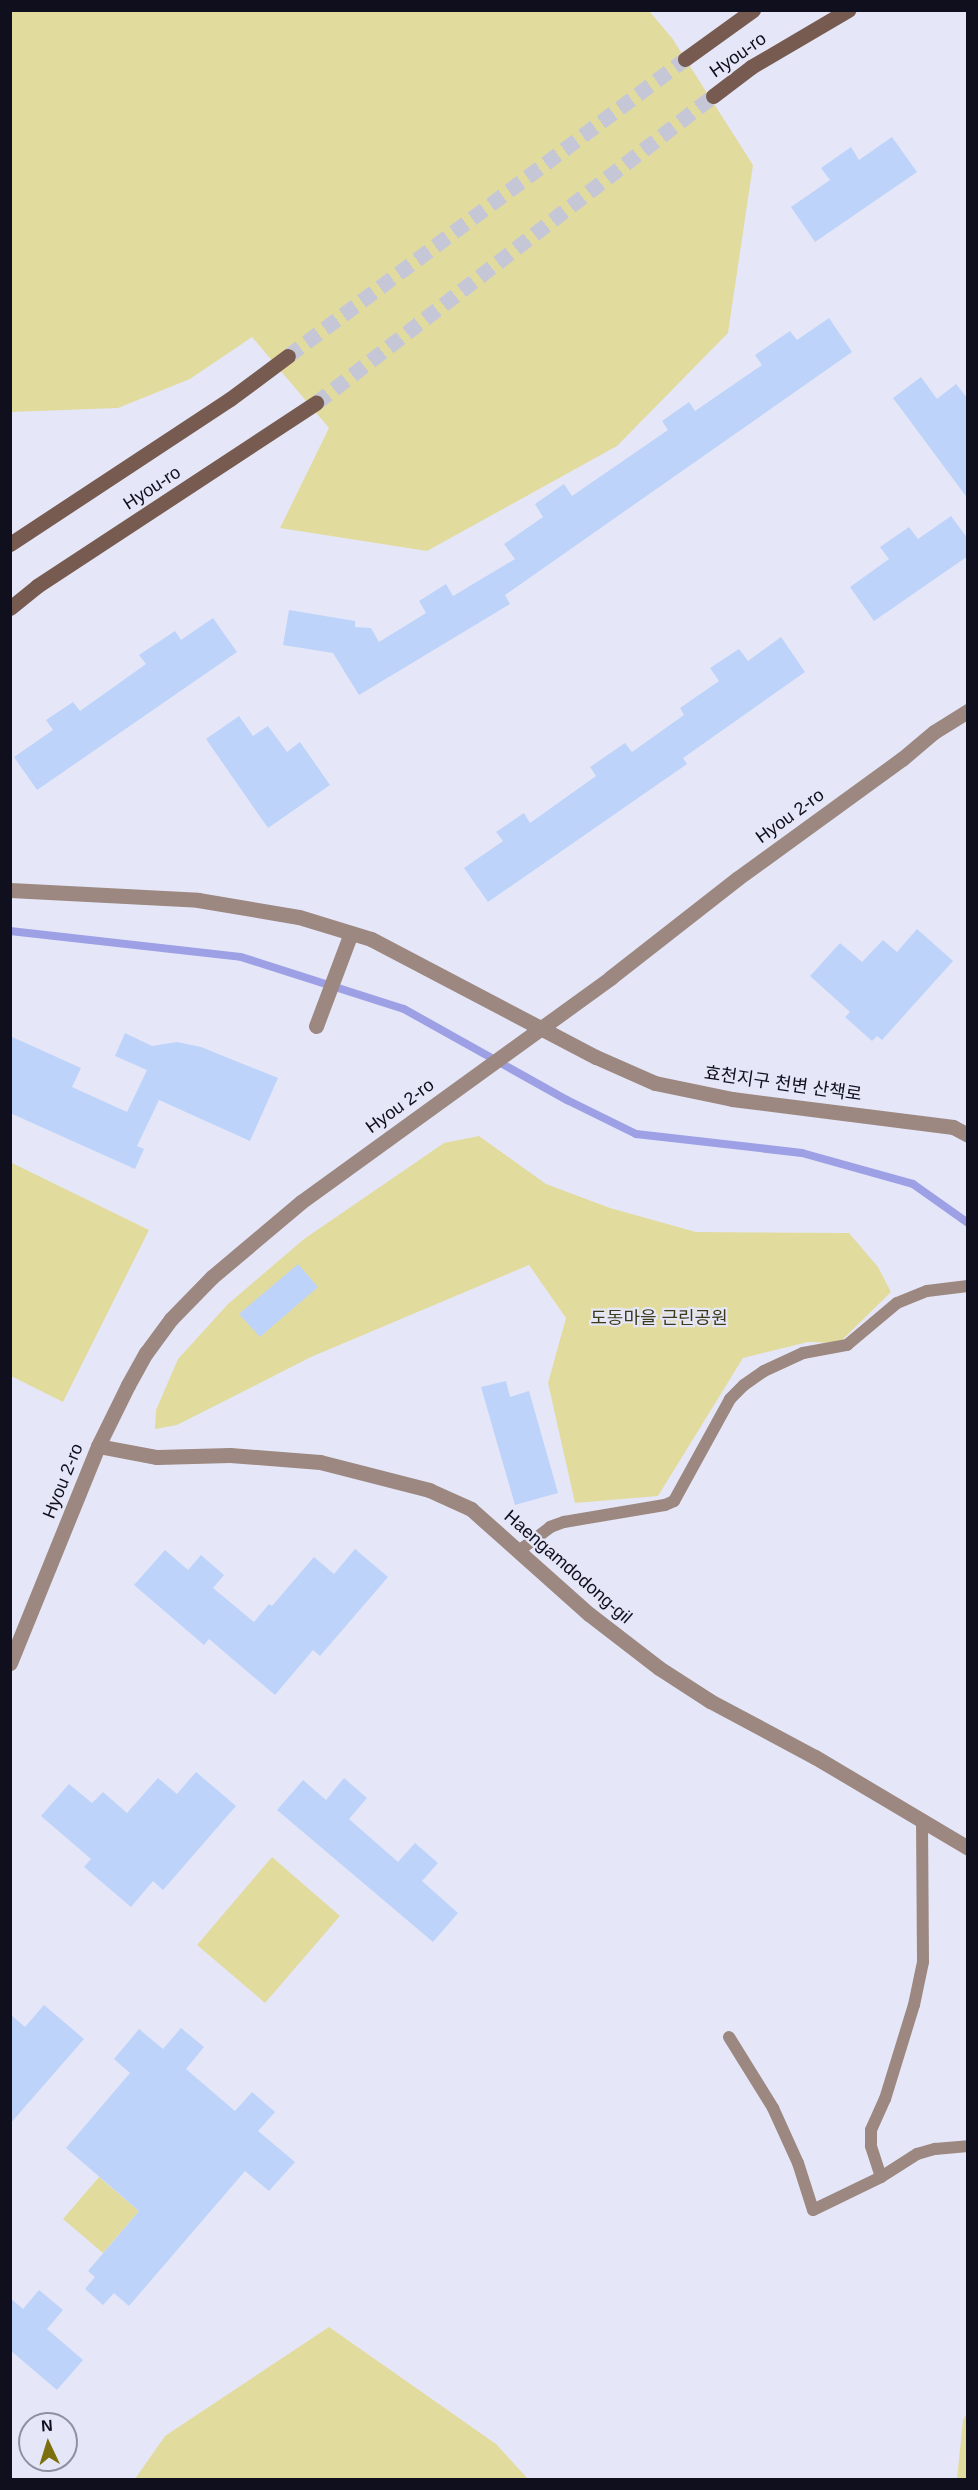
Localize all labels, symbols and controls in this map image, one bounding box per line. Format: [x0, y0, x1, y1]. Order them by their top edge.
street label: Hyou-ro [706, 28, 770, 82]
street label: Hyou-ro [119, 462, 185, 514]
street label: Hyou 2-ro [752, 784, 828, 848]
street label: 효천지구 천변 산책로 [703, 1062, 863, 1106]
street label: Hyou 2-ro [362, 1074, 438, 1138]
park label: 도동마을 근린공원 [590, 1307, 728, 1329]
street label: Hyou 2-ro [38, 1440, 88, 1522]
street label: Haengamdodong-gil [500, 1506, 636, 1628]
north arrow [18, 2412, 78, 2472]
text: N [40, 2417, 53, 2434]

